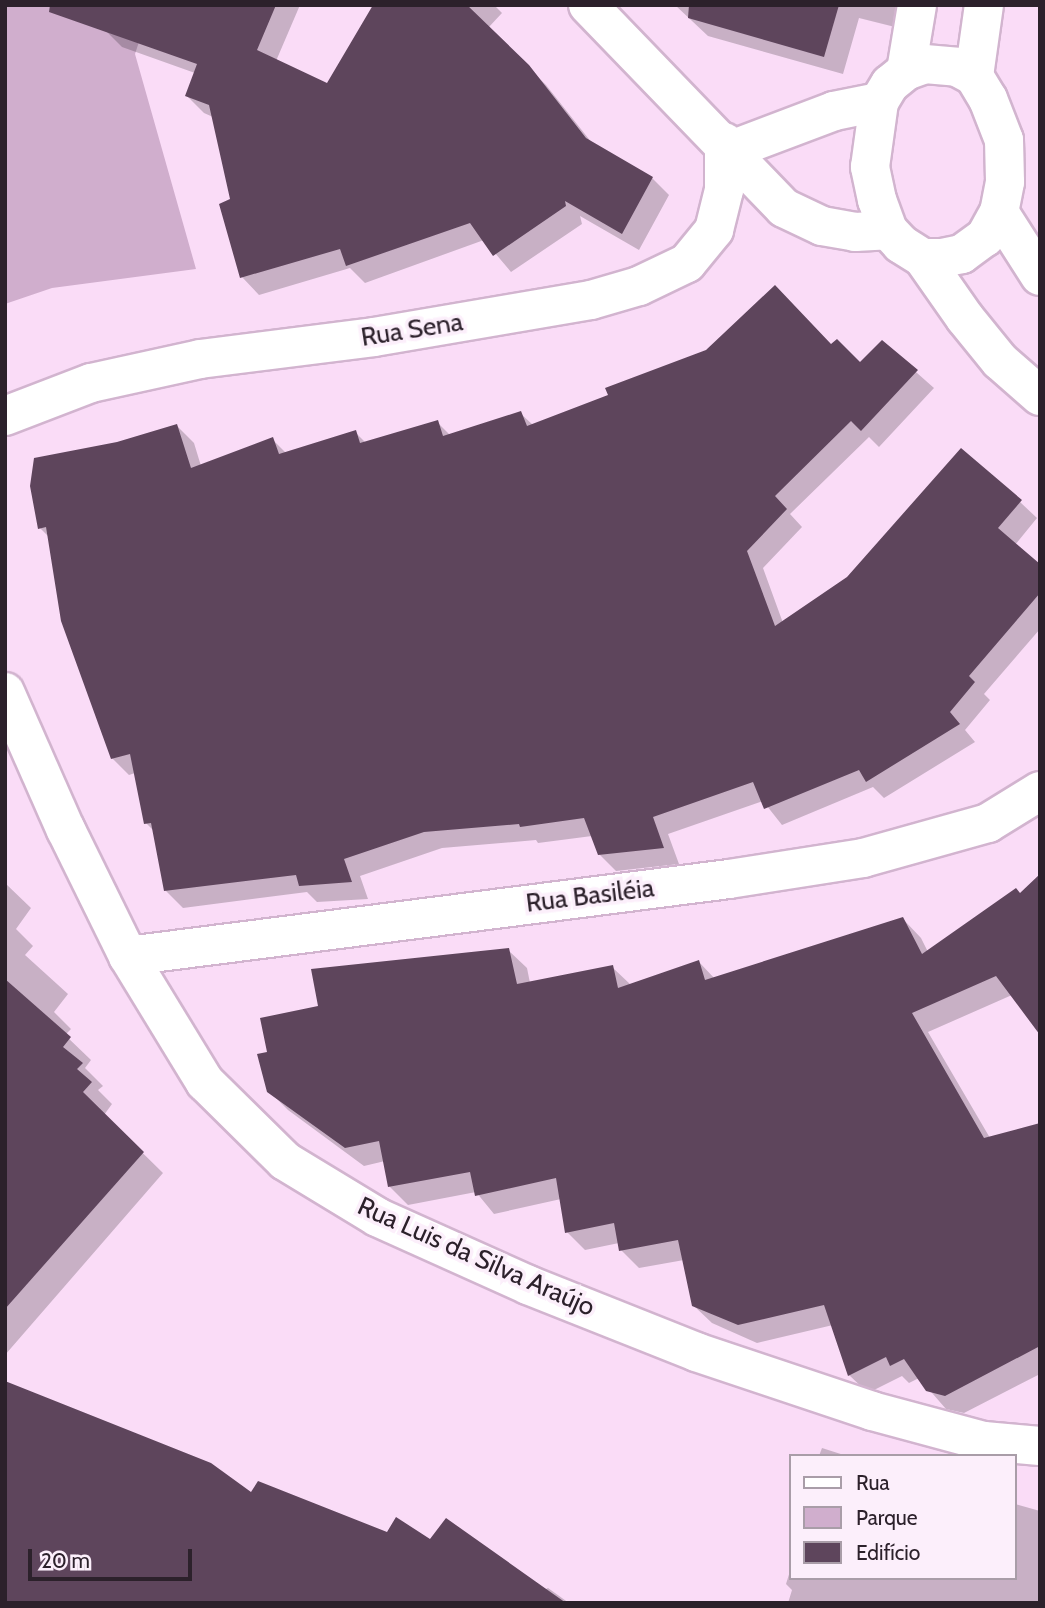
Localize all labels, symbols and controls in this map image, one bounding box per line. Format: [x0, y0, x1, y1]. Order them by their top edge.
street label: Rua Sena [359, 307, 465, 353]
street label: Rua Basiléia [524, 873, 656, 919]
street label: Rua Luis da Silva Araújo [353, 1191, 599, 1323]
legend [790, 1454, 1017, 1580]
text: Rua [856, 1470, 890, 1495]
text: Parque [856, 1505, 918, 1530]
scale bar [32, 1534, 196, 1578]
text: Edifício [856, 1540, 920, 1565]
text: 20 m [41, 1548, 90, 1573]

